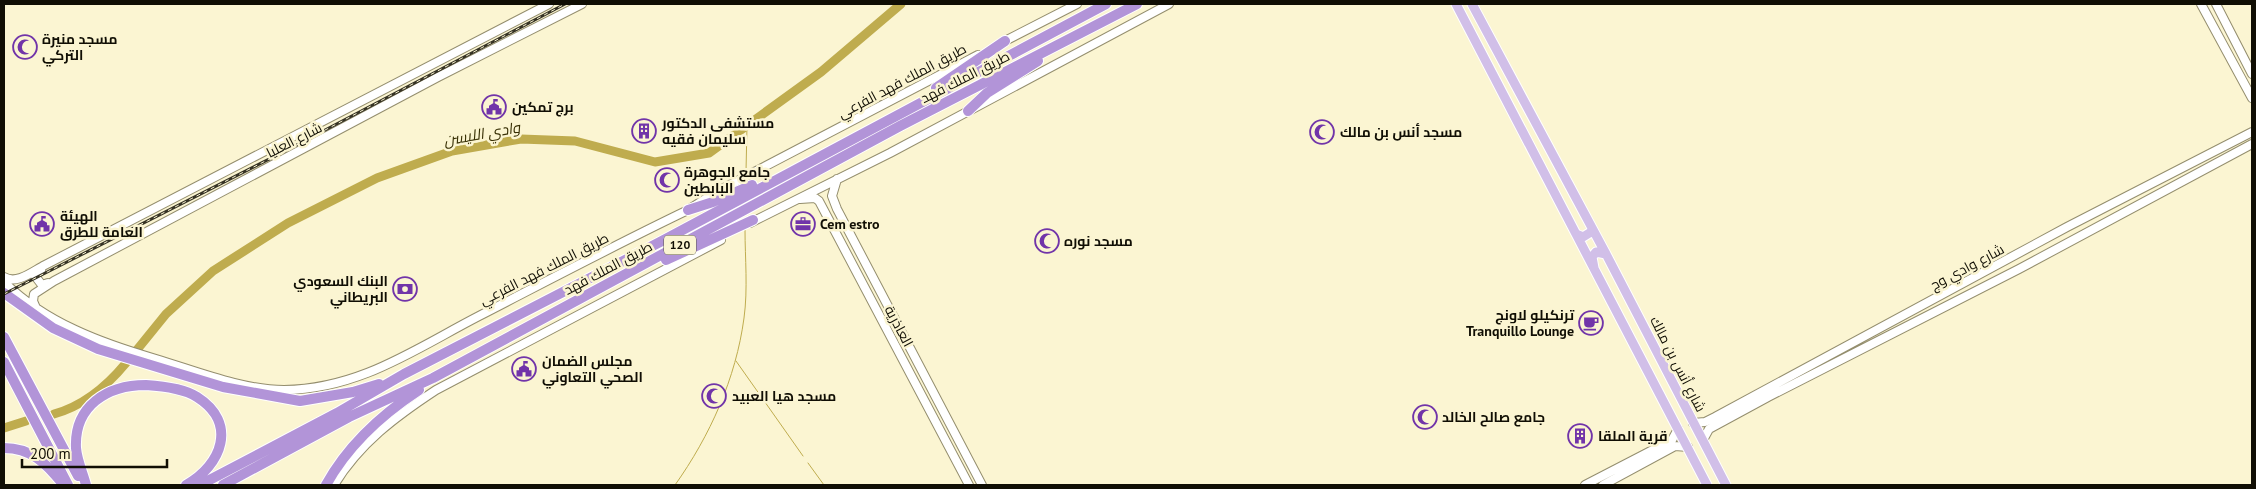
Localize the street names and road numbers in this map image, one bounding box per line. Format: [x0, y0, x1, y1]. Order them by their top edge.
street label: طريق الملك فهد الفرعي [835, 40, 971, 125]
street label: طريق الملك فهد [917, 47, 1013, 107]
street label: شارع العليا [263, 118, 325, 162]
street label: طريق الملك فهد الفرعي [476, 229, 613, 312]
road number: 120 [664, 236, 696, 254]
street label: طريق الملك فهد [561, 237, 655, 299]
street label: شارع وادي وج [1927, 240, 2008, 297]
street label: العاذرية [881, 302, 917, 350]
street label: شارع أنس بن مالك [1646, 313, 1710, 415]

